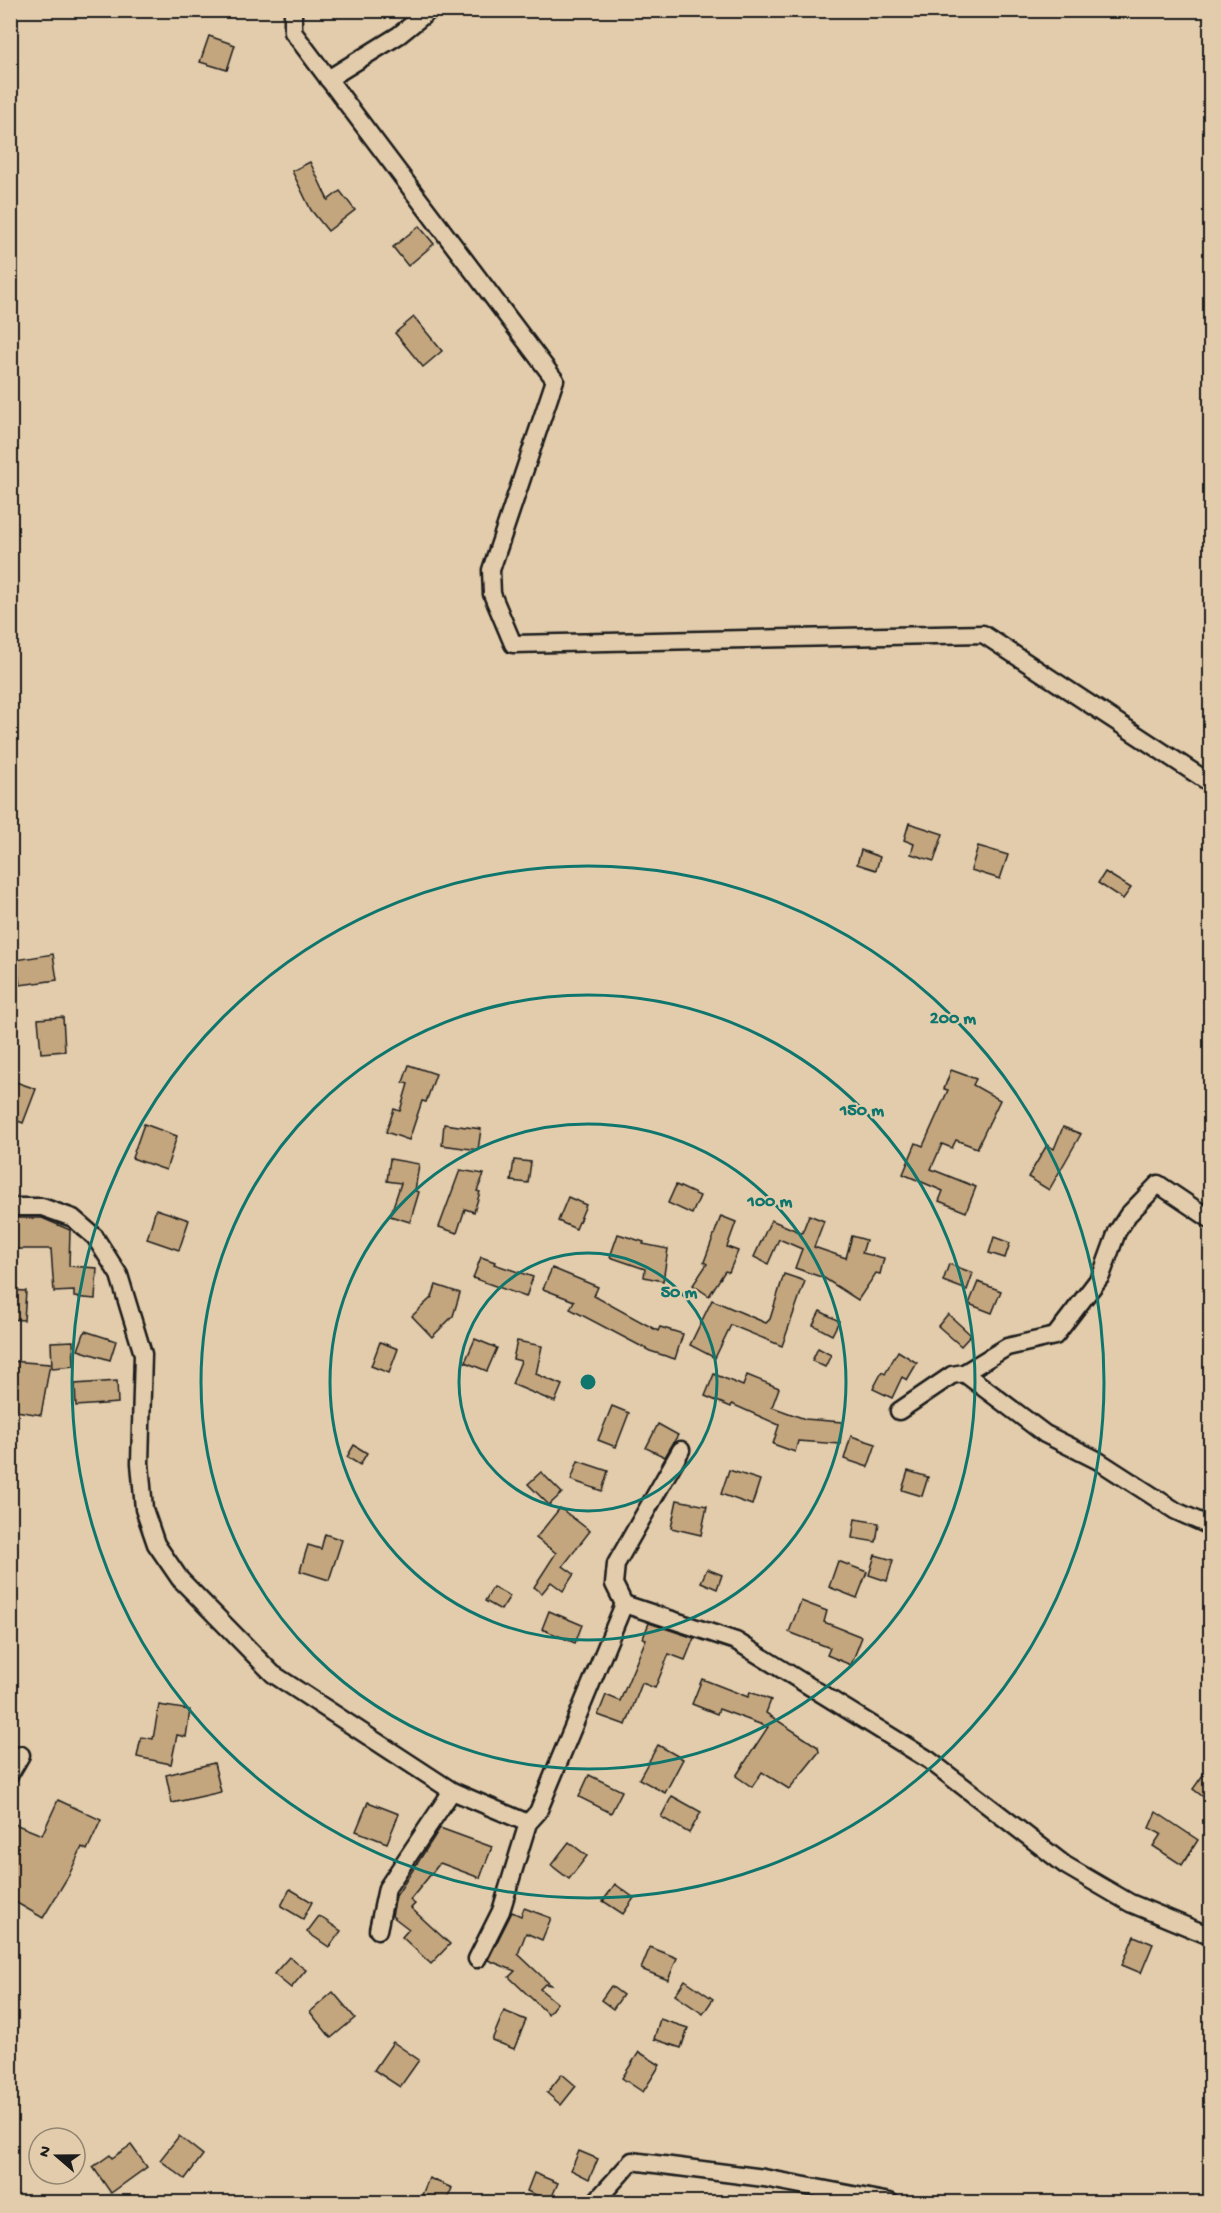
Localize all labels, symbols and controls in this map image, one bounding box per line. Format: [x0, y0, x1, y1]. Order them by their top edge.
text: 200 m [930, 1009, 976, 1030]
text: 150 m [839, 1101, 884, 1122]
text: 100 m [747, 1192, 793, 1213]
text: 50 m [661, 1283, 698, 1304]
centre of rings [578, 1372, 598, 1392]
north arrow [27, 2126, 87, 2186]
text: N [35, 2143, 57, 2160]

